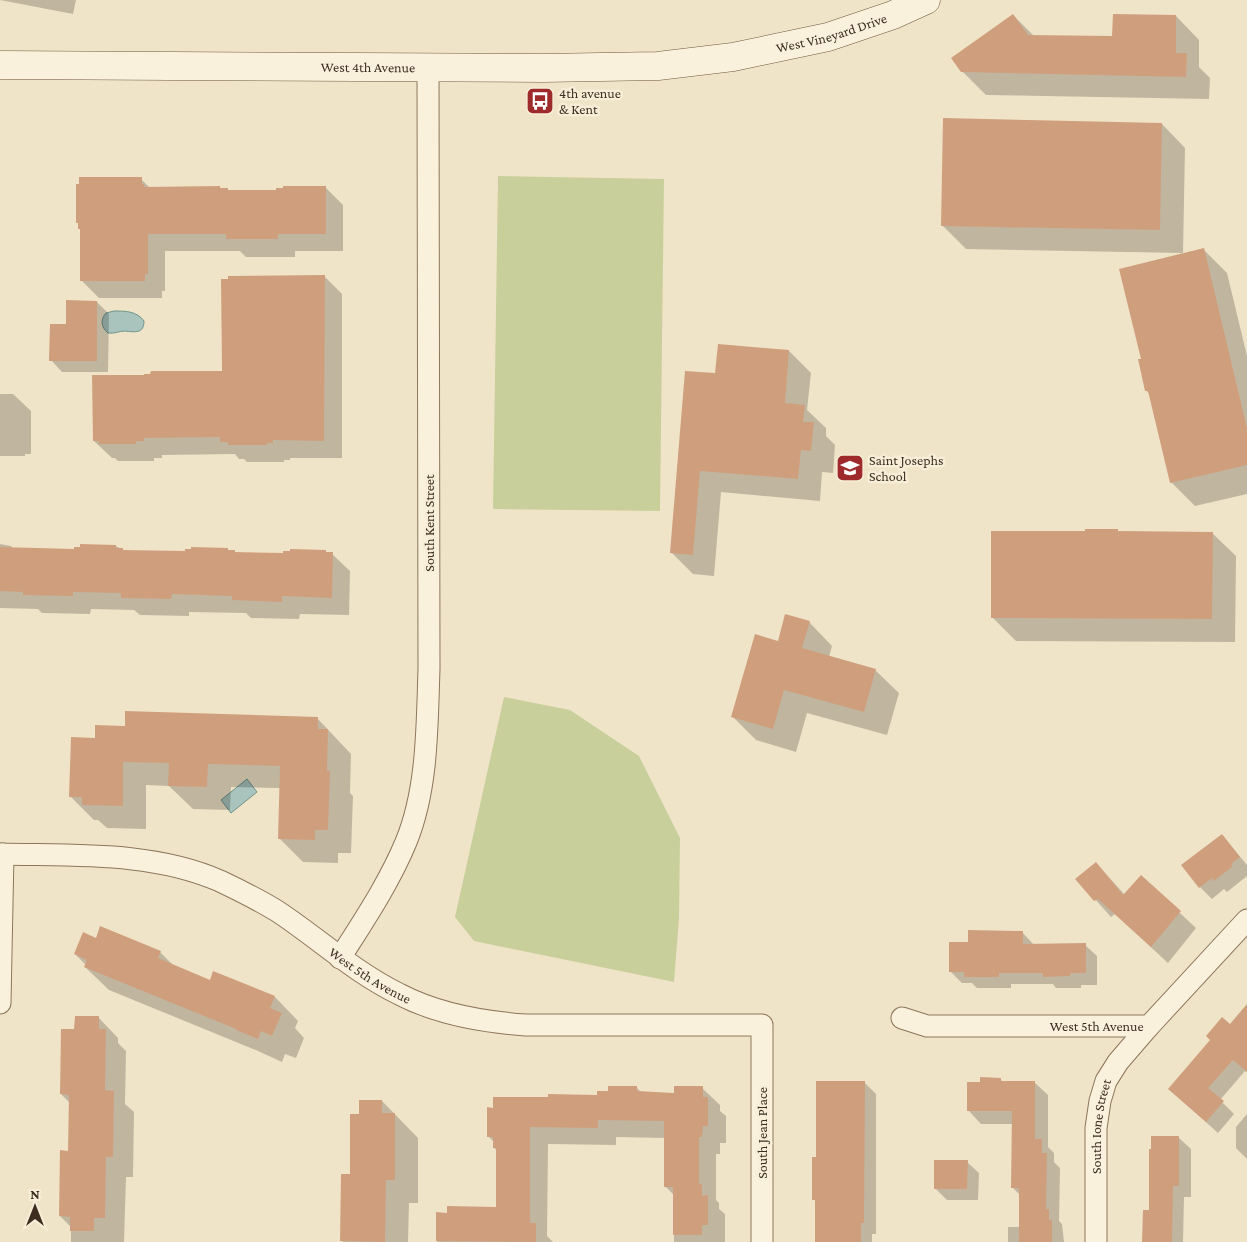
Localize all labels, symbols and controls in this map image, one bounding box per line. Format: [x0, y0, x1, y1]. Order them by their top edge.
street label: West Vineyard Drive [775, 10, 889, 56]
street label: West 4th Avenue [321, 59, 415, 75]
place label: 4th avenue & Kent [559, 85, 621, 117]
bus stop icon: 4th avenue & Kent [525, 86, 555, 116]
place label: Saint Josephs School [869, 452, 944, 484]
school or university icon: Saint Josephs School [835, 453, 865, 483]
street label: South Kent Street [421, 474, 437, 572]
street label: West 5th Avenue [326, 944, 414, 1007]
street label: West 5th Avenue [1050, 1018, 1144, 1034]
street label: South Ione Street [1088, 1077, 1114, 1174]
street label: South Jean Place [754, 1087, 770, 1179]
north arrow [10, 1182, 60, 1232]
text: N [30, 1186, 40, 1202]

